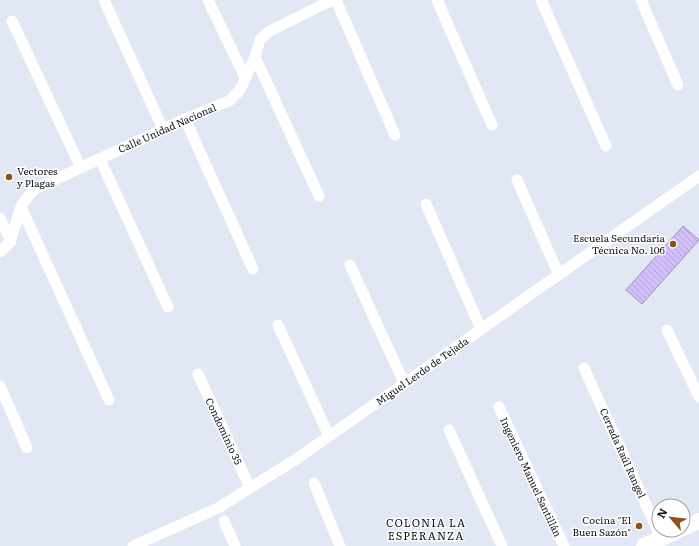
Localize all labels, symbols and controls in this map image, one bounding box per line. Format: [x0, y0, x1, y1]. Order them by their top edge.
street label: Calle Unidad Nacional [115, 99, 219, 156]
place label: Vectores y Plagas [17, 163, 58, 190]
marker: Vectores y Plagas [4, 172, 14, 182]
place label: Escuela Secundaria Técnica No. 106 [573, 230, 666, 257]
marker: Escuela Secundaria Técnica No. 106 [668, 239, 678, 249]
street label: Miguel Lerdo de Tejada [372, 332, 472, 408]
street label: Condominio 35 [202, 395, 247, 467]
street label: Cerrada Raúl Rangel [597, 405, 650, 501]
street label: Ingeniero Manuel Santillán [497, 415, 566, 539]
north arrow [651, 498, 691, 538]
text: N [652, 505, 671, 521]
place label: Cocina "El Buen Sazón" [572, 512, 632, 539]
district label: COLONIA LA ESPERANZA [386, 514, 466, 543]
marker: Cocina "El Buen Sazón" [634, 521, 644, 531]

